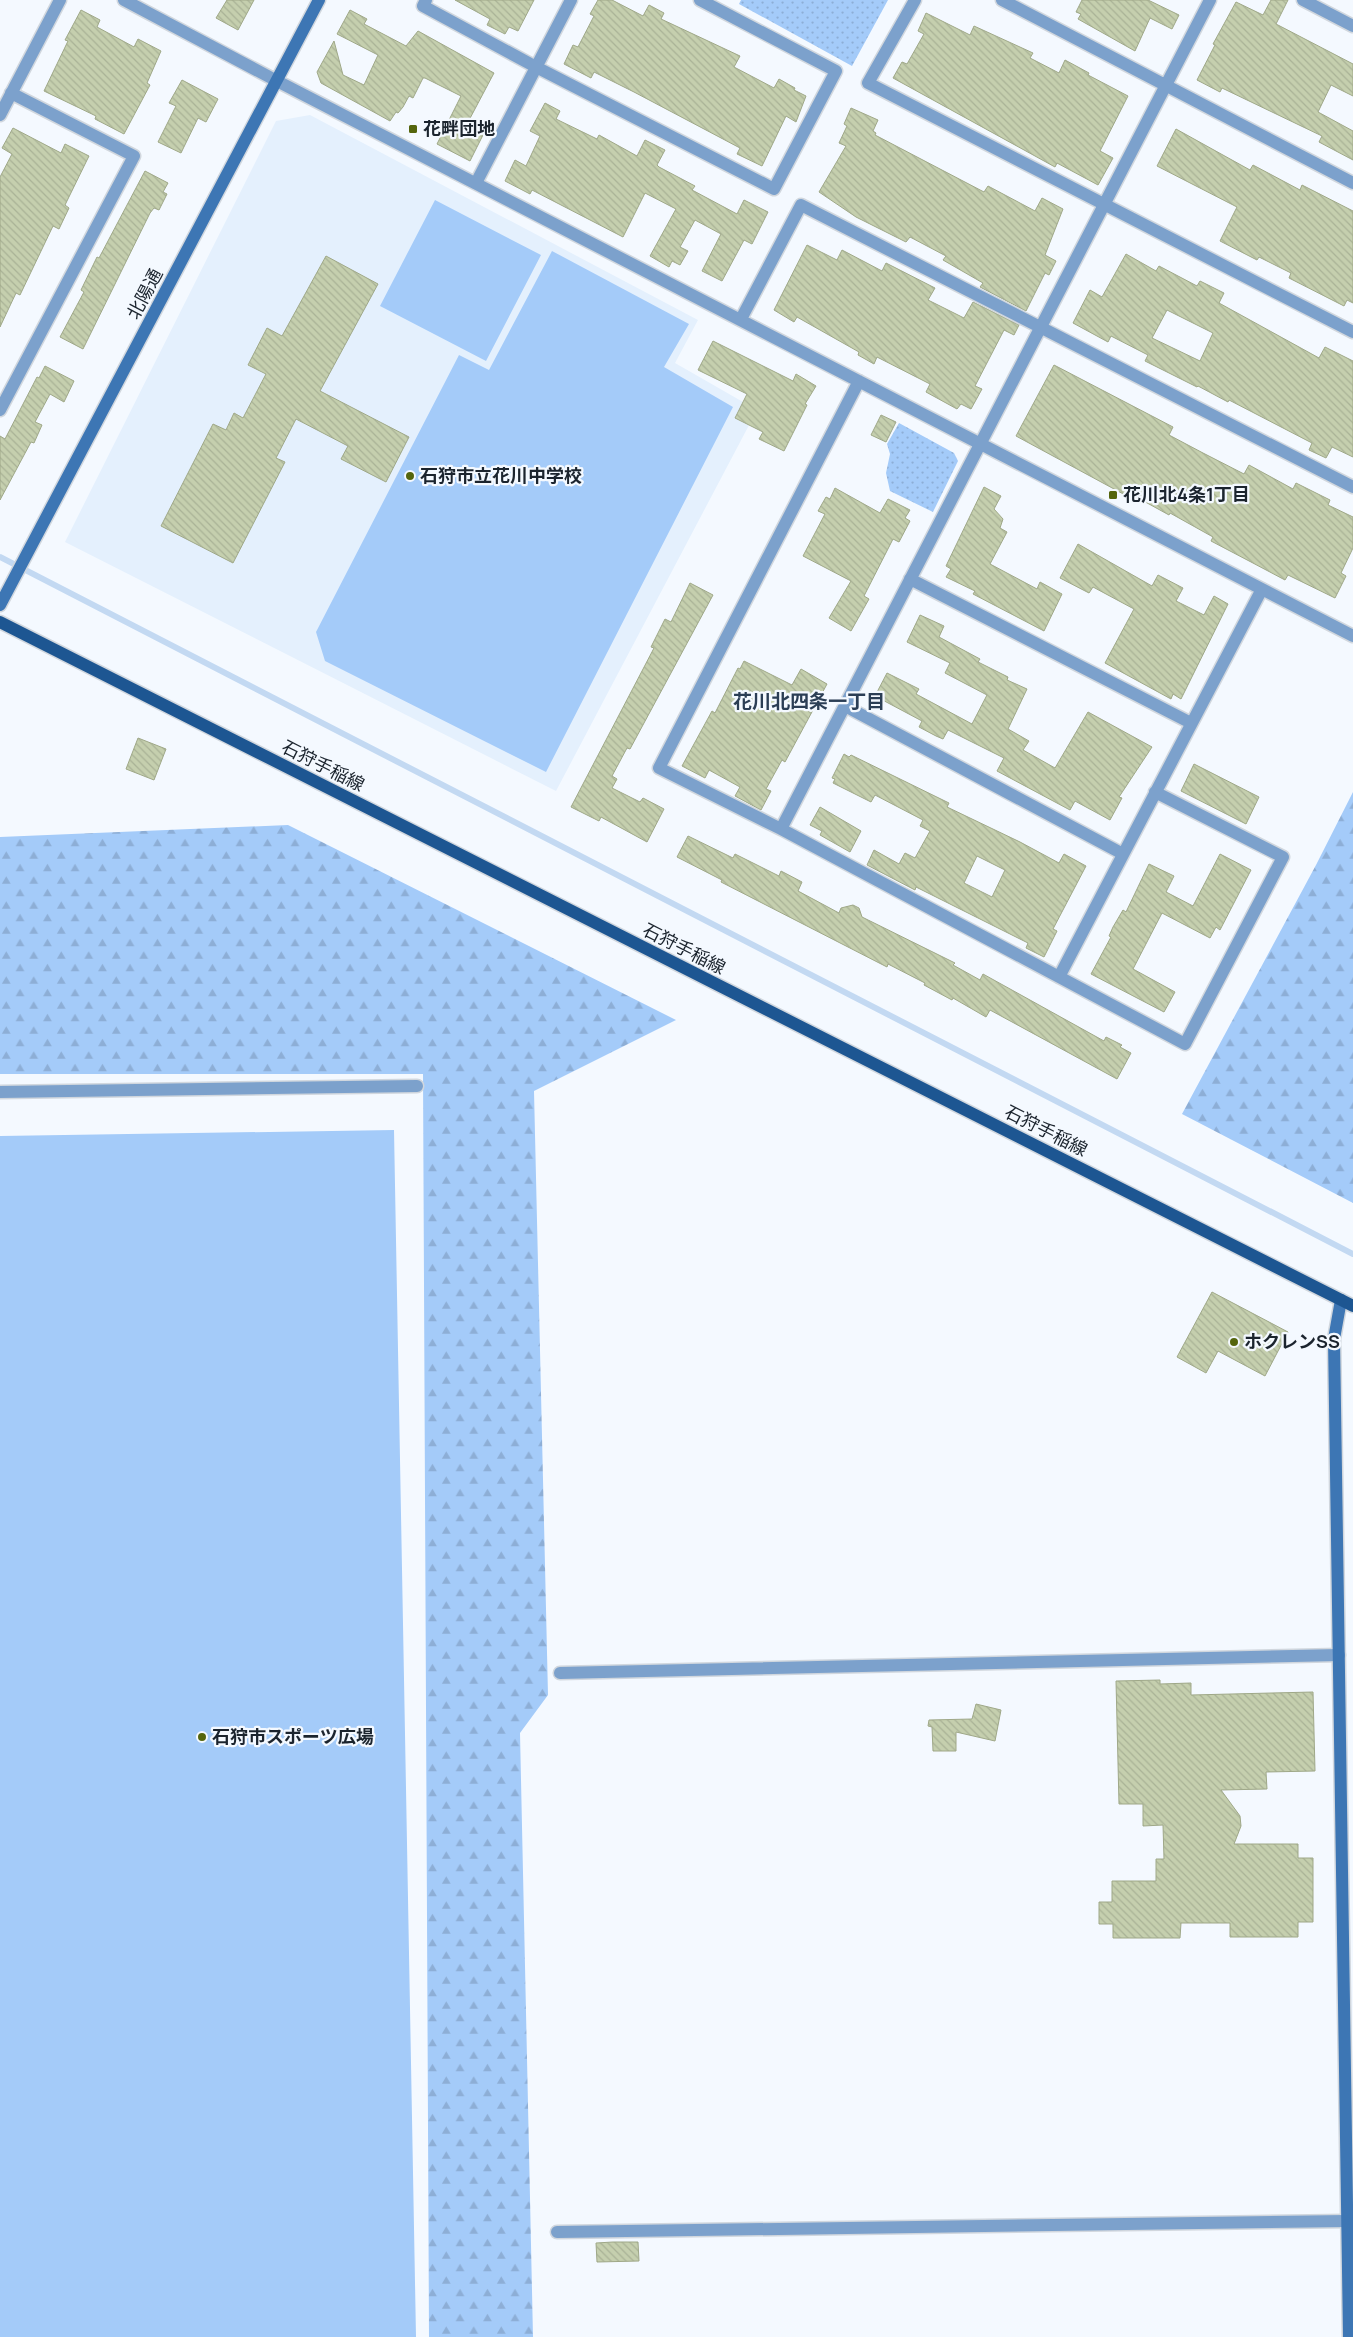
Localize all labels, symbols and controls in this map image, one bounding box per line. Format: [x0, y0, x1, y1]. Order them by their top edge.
place label: 花畔団地 [423, 116, 495, 140]
marker: 花畔団地 [407, 123, 419, 135]
street label: 北陽通 [121, 264, 167, 323]
place label: 石狩市立花川中学校 [420, 463, 582, 487]
marker: 石狩市立花川中学校 [404, 470, 416, 482]
place label: 花川北4条1丁目 [1123, 482, 1250, 506]
marker: 花川北4条1丁目 [1107, 489, 1119, 501]
district label: 花川北四条一丁目 [733, 688, 885, 714]
street label: 石狩手稲線 [278, 734, 369, 796]
street label: 石狩手稲線 [639, 917, 730, 979]
street label: 石狩手稲線 [1001, 1099, 1092, 1161]
place label: ホクレンSS [1244, 1329, 1340, 1353]
marker: ホクレンSS [1228, 1336, 1240, 1348]
place label: 石狩市スポーツ広場 [212, 1724, 374, 1748]
marker: 石狩市スポーツ広場 [196, 1731, 208, 1743]

